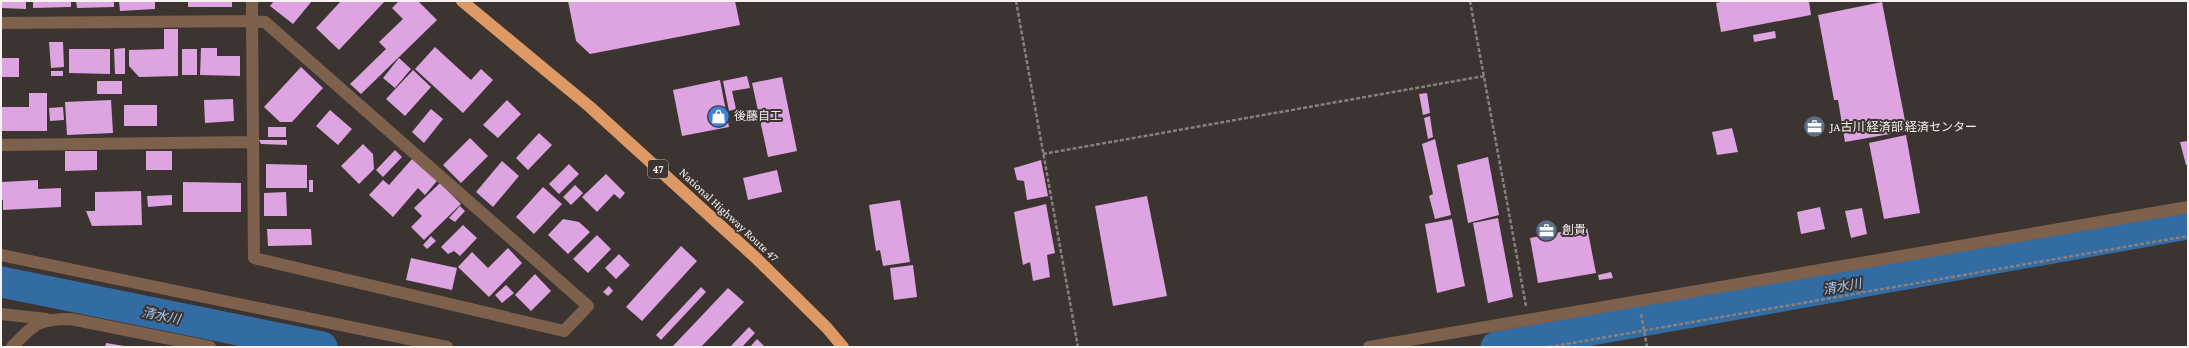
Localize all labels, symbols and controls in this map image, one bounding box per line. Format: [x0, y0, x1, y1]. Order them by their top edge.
shop icon: 後藤自工 [706, 103, 732, 129]
place label: 後藤自工 [734, 109, 782, 123]
office icon: JA古川 経済部 経済センター [1802, 114, 1828, 140]
place label: JA古川 経済部 経済センター [1829, 120, 1977, 134]
road number: 47 [648, 160, 668, 178]
street label: National Highway Route 47 [676, 165, 782, 265]
office icon: 創貴 [1534, 217, 1560, 243]
place label: 創貴 [1562, 223, 1586, 237]
water label: 清水川 [1822, 275, 1865, 297]
water label: 清水川 [140, 304, 183, 327]

